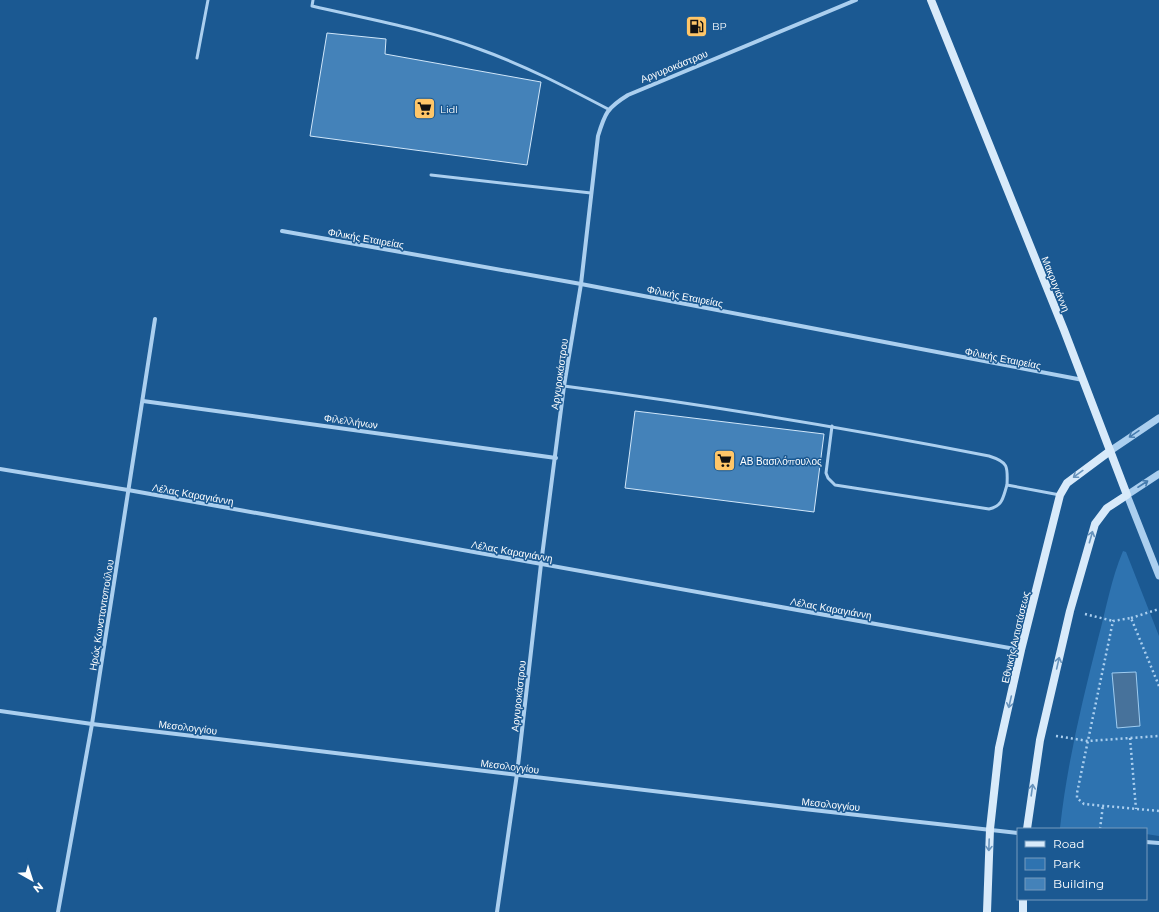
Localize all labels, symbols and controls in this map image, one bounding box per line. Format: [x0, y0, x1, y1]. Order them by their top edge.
fuel station icon: BP [684, 13, 710, 39]
place label: BP [712, 20, 727, 33]
street label: Αργυροκάστρου [639, 47, 710, 86]
supermarket icon: Lidl [412, 96, 438, 122]
place label: Lidl [440, 103, 458, 116]
street label: Φιλικής Εταιρείας [327, 225, 405, 252]
street label: Μακρυγιάννη [1038, 254, 1073, 314]
street label: Φιλικής Εταιρείας [646, 283, 724, 310]
street label: Αργυροκάστρου [548, 338, 571, 410]
street label: Φιλικής Εταιρείας [964, 345, 1042, 372]
street label: Φιλελλήνων [323, 411, 379, 432]
one-way arrow [1129, 430, 1140, 438]
supermarket icon: ΑΒ Βασιλόπουλος [712, 448, 738, 474]
place label: ΑΒ Βασιλόπουλος [740, 455, 822, 468]
one-way arrow [1073, 470, 1084, 478]
one-way arrow [1137, 480, 1149, 488]
street label: Λέλας Καραγιάννη [151, 481, 235, 508]
one-way arrow [1088, 531, 1095, 544]
street label: Λέλας Καραγιάννη [470, 538, 554, 565]
street label: Ηρώς Κωνσταντοπούλου [86, 559, 117, 672]
street label: Εθνικής Αντιστάσεως [999, 590, 1032, 684]
street label: Λέλας Καραγιάννη [789, 595, 873, 622]
one-way arrow [1054, 657, 1062, 670]
street label: Αργυροκάστρου [508, 660, 529, 732]
one-way arrow [1005, 695, 1013, 708]
street label: Μεσολογγίου [158, 717, 218, 738]
street label: Μεσολογγίου [480, 756, 540, 777]
one-way arrow [1028, 784, 1036, 797]
street label: Μεσολογγίου [801, 795, 861, 814]
legend [1017, 828, 1147, 900]
text: Road [1053, 836, 1084, 851]
one-way arrow [985, 838, 993, 851]
text: Park [1053, 856, 1081, 871]
north arrow [12, 860, 52, 900]
text: Building [1053, 876, 1104, 891]
text: N [30, 880, 46, 896]

